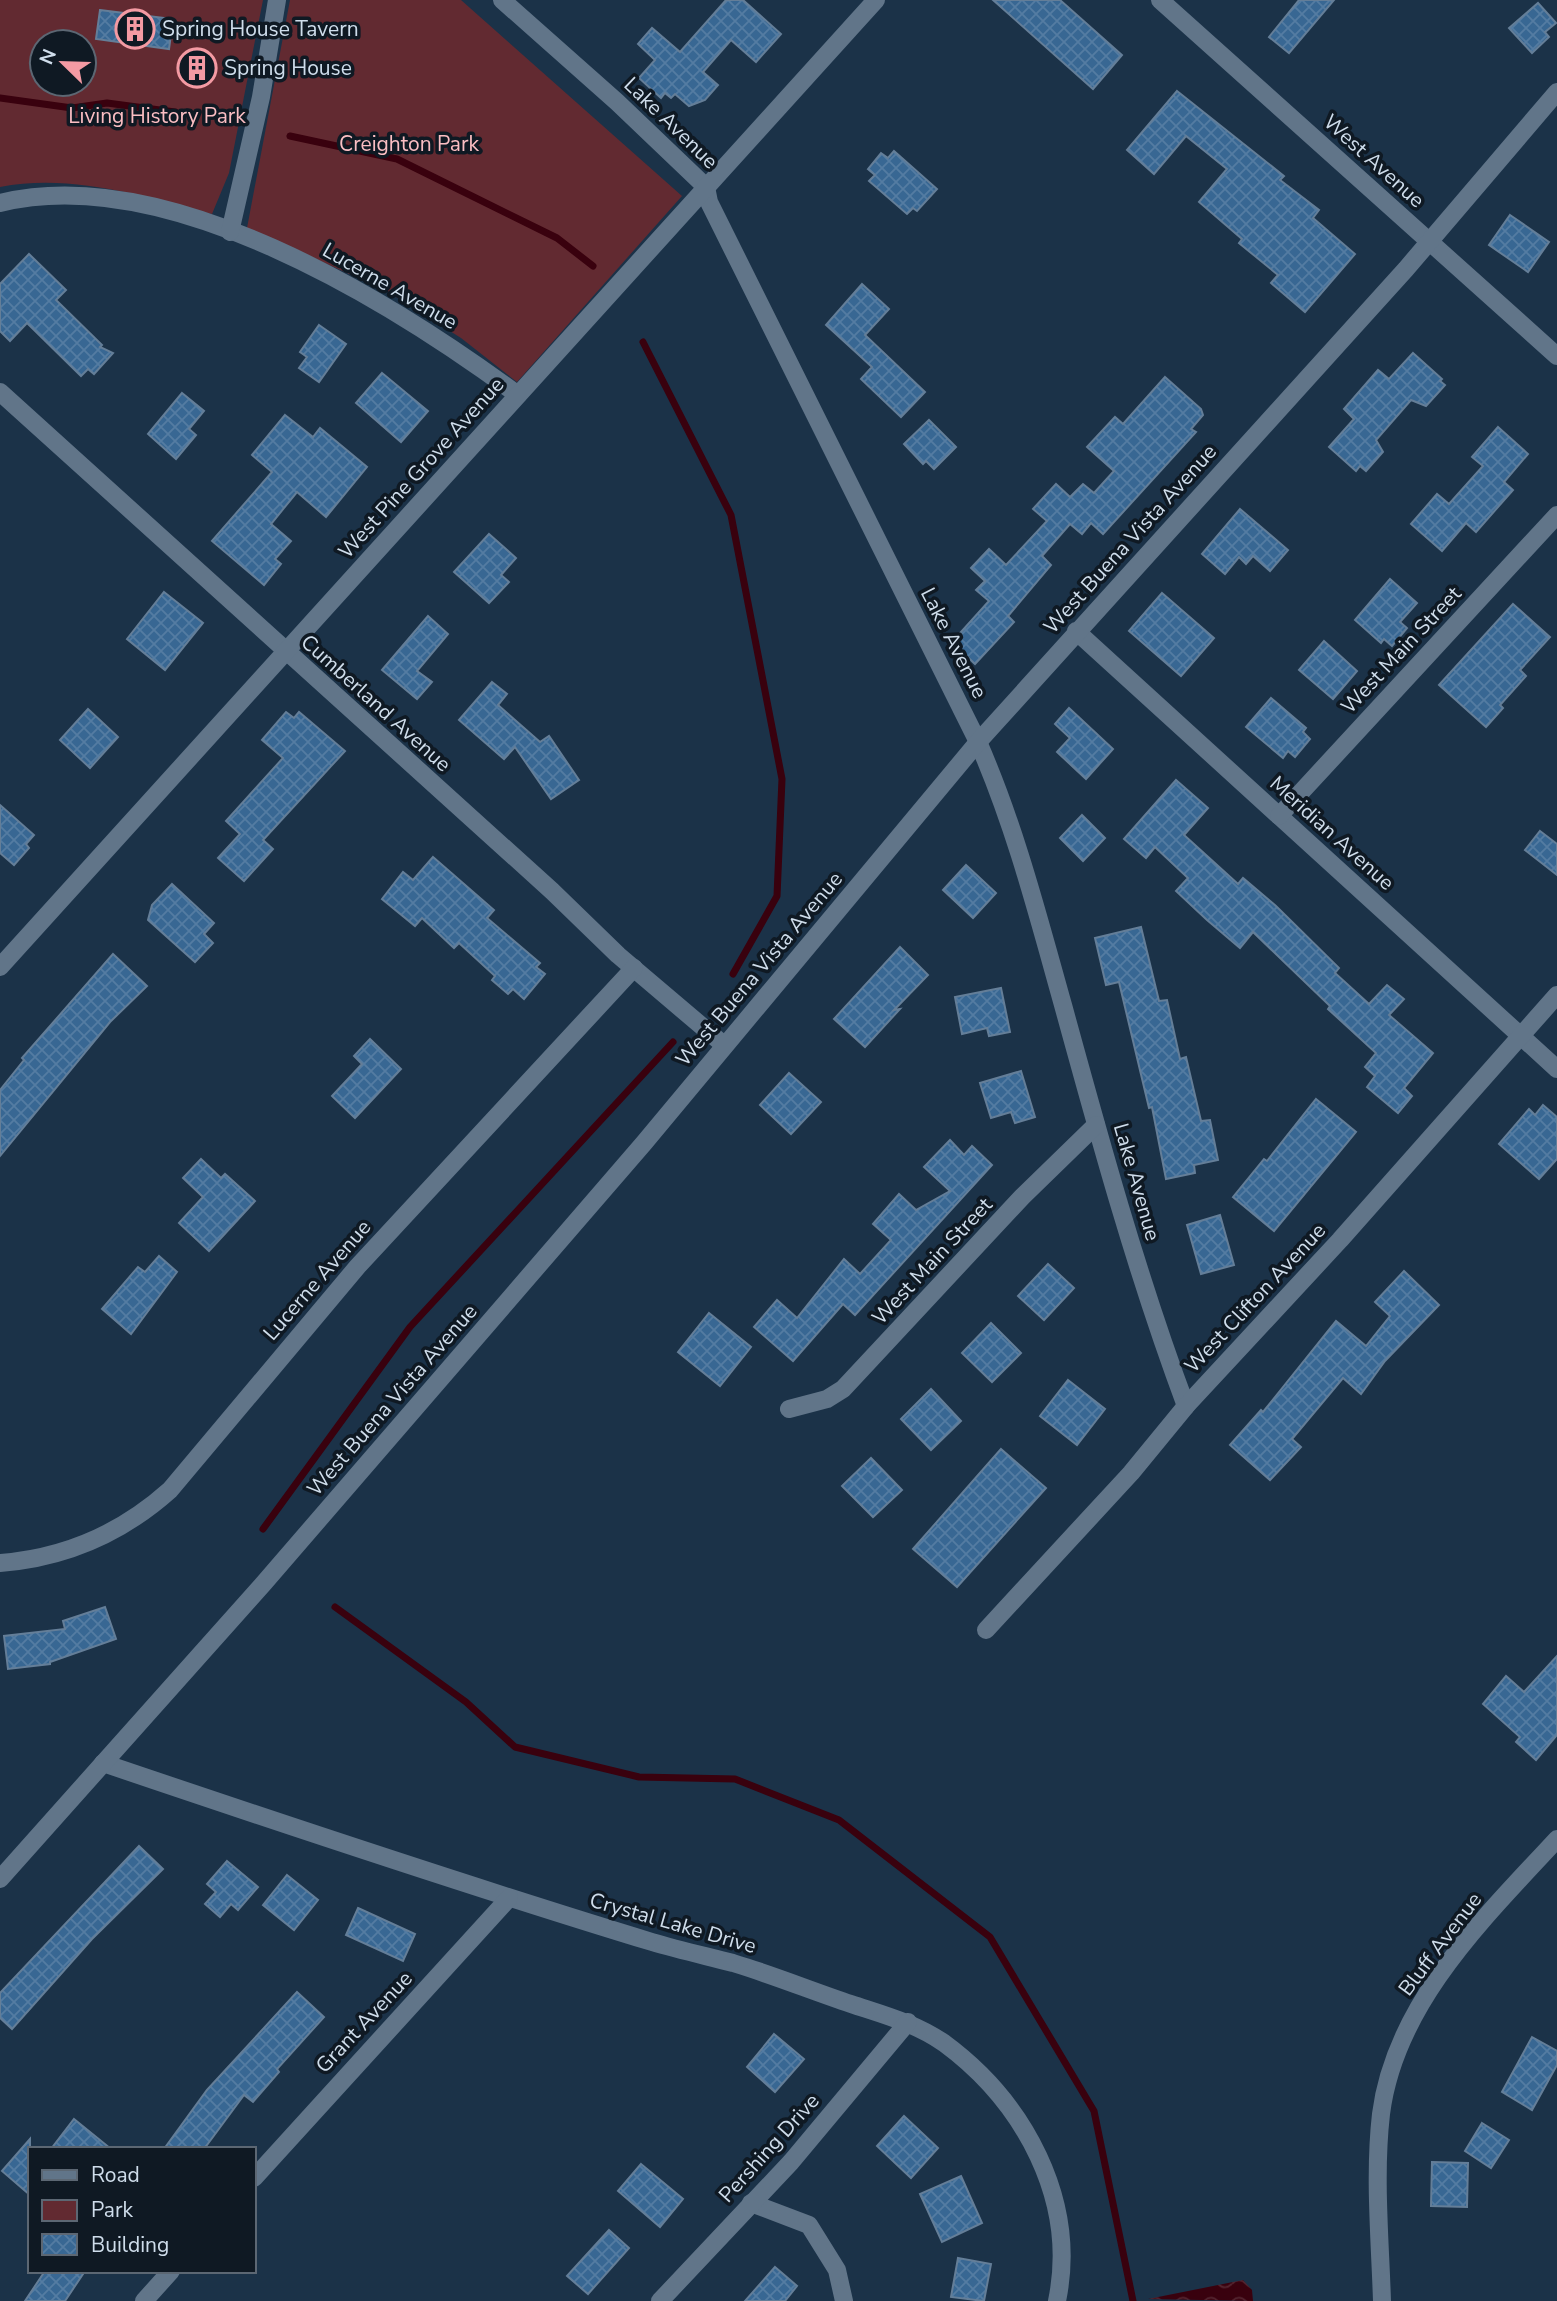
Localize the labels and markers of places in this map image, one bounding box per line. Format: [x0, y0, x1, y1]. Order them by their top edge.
building icon: Spring House Tavern [114, 8, 156, 50]
place label: Spring House Tavern [162, 15, 359, 43]
building icon: Spring House [176, 47, 218, 89]
place label: Spring House [224, 54, 352, 82]

